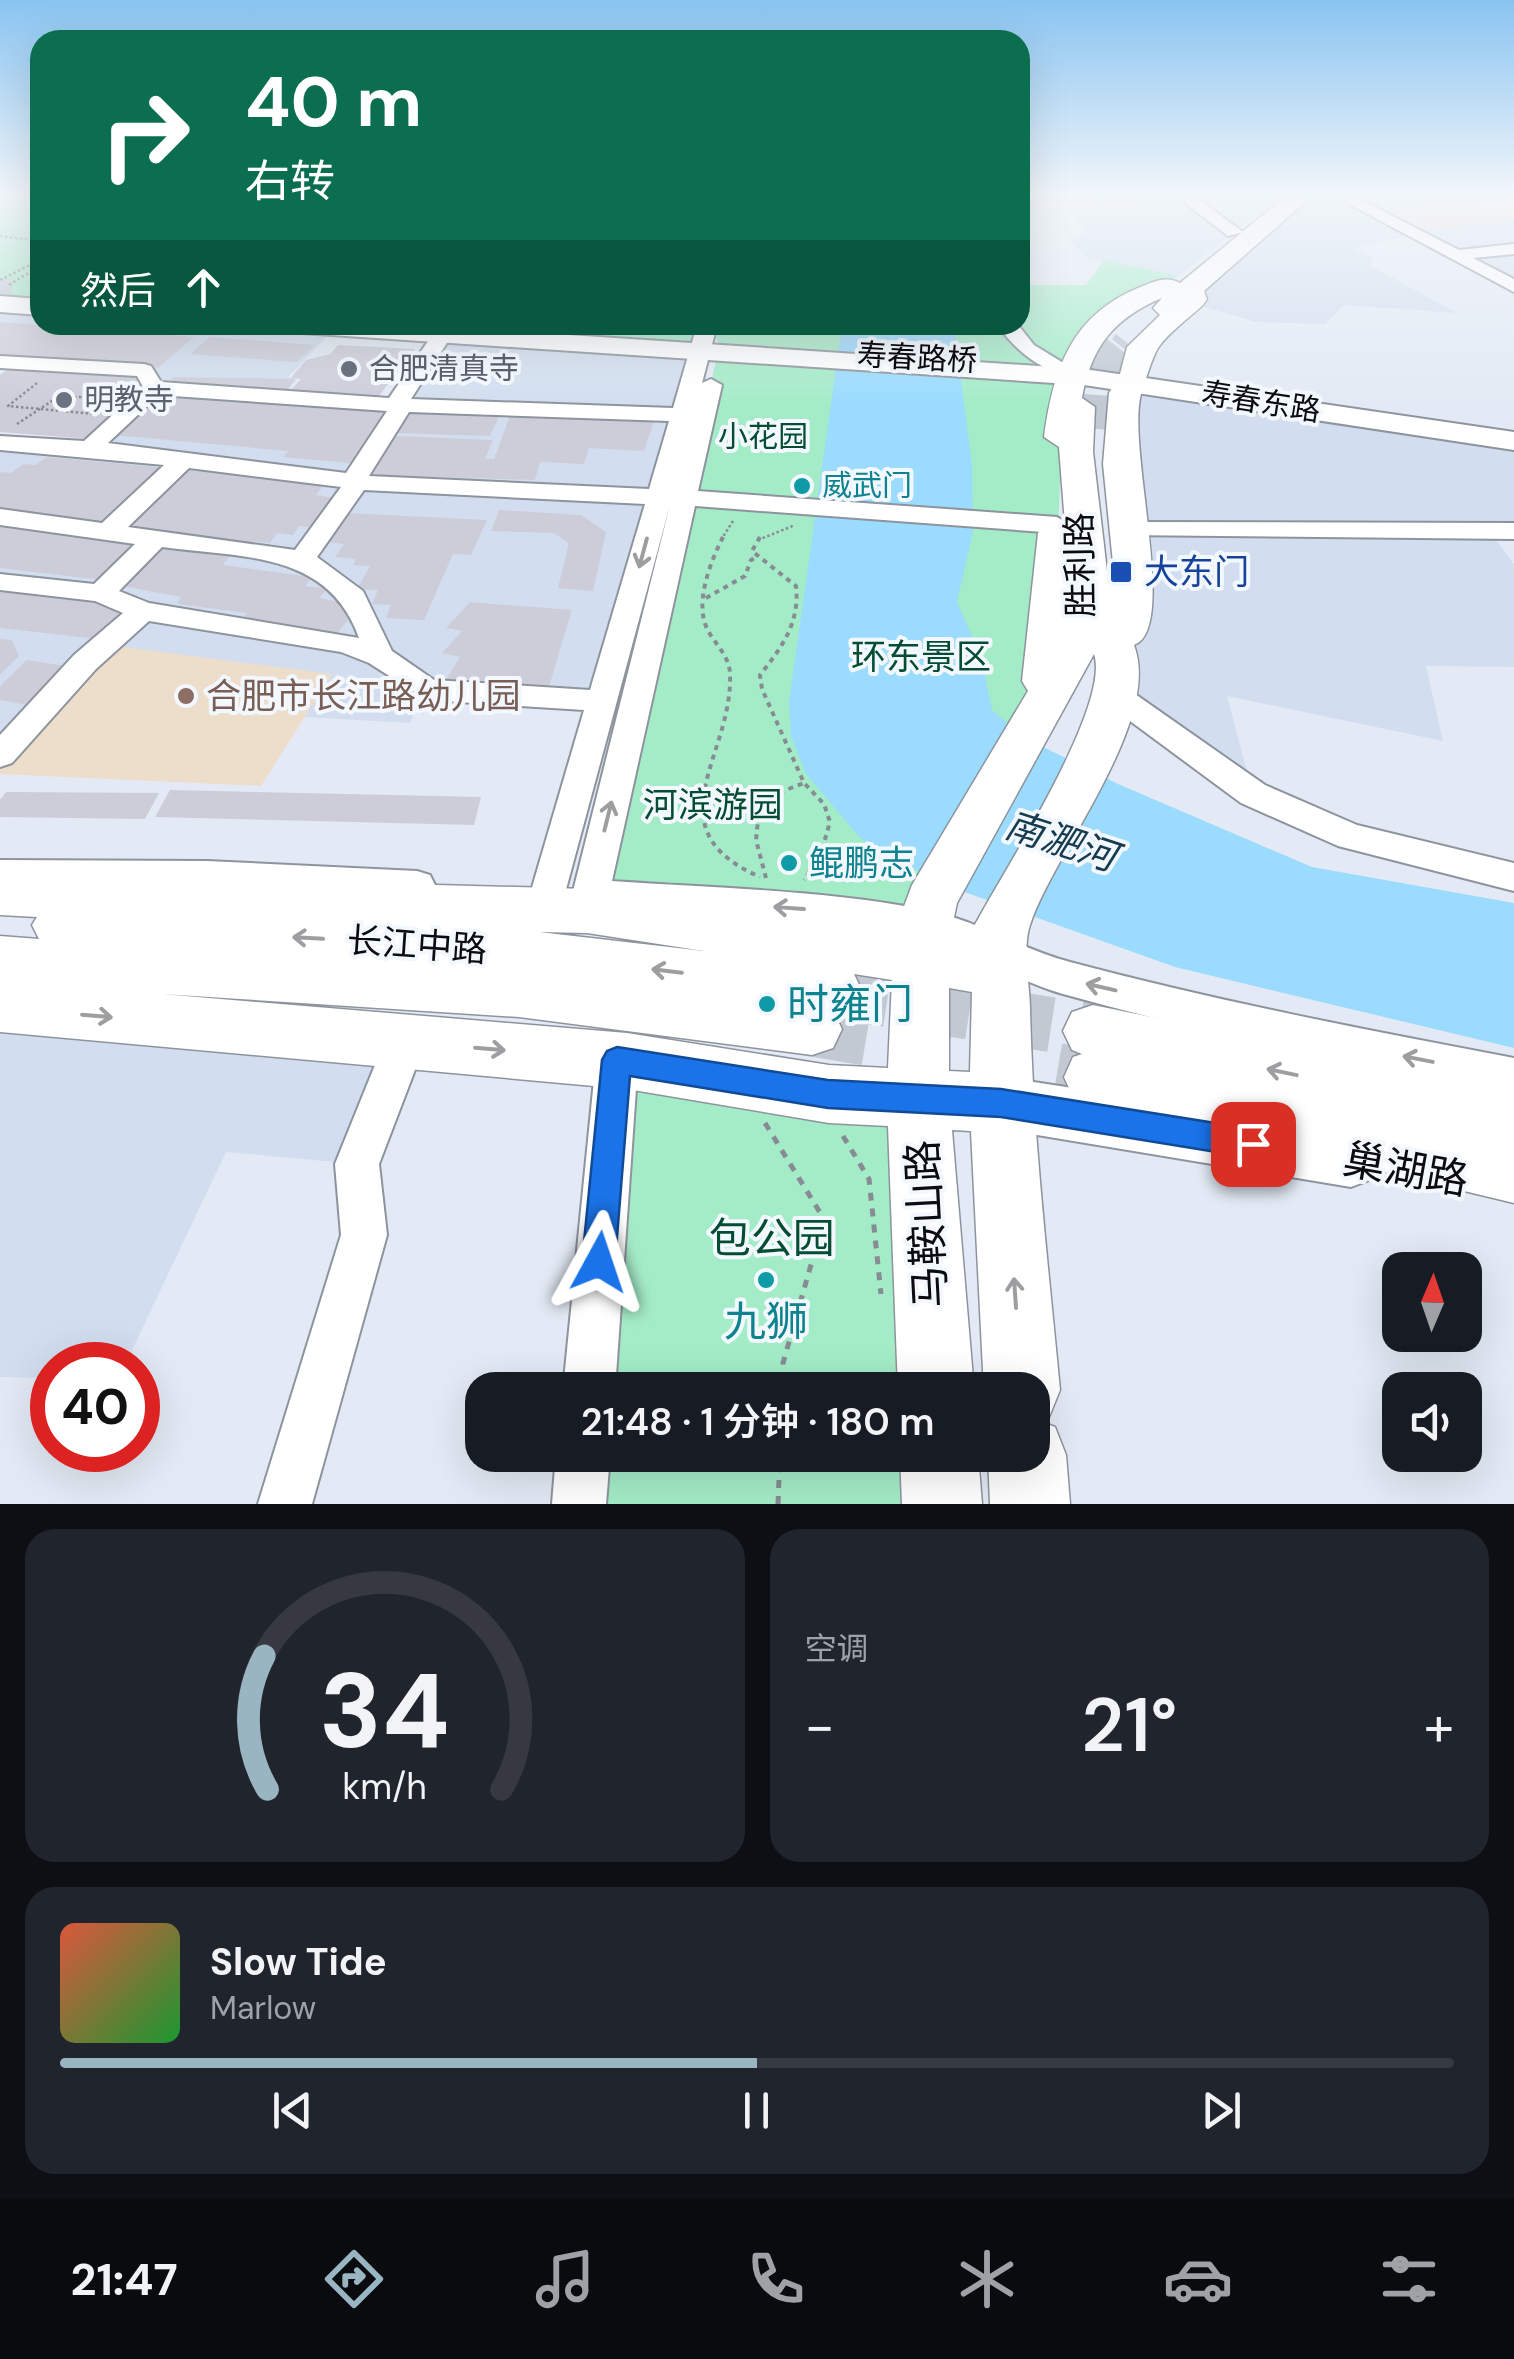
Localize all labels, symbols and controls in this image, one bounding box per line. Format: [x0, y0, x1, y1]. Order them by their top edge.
text: 40 m [245, 57, 422, 148]
icon: right [80, 70, 210, 200]
text: 右转 [245, 152, 335, 211]
icon: ahead [176, 260, 231, 315]
text: 然后 [80, 266, 156, 316]
street label: 寿春路桥 [856, 335, 978, 380]
place label: 合肥清真寺 [369, 349, 519, 388]
marker: 合肥清真寺 [338, 358, 360, 380]
street label: 寿春东路 [1199, 373, 1323, 430]
place label: 明教寺 [84, 380, 174, 419]
marker: 明教寺 [53, 389, 75, 411]
park label: 小花园 [718, 417, 808, 456]
place label: 威武门 [822, 466, 912, 505]
marker: 威武门 [791, 475, 813, 497]
street label: 胜利路 [1056, 512, 1104, 618]
one-way arrow [632, 537, 651, 569]
place label: 大东门 [1144, 549, 1249, 595]
marker: 大东门 [1108, 559, 1134, 585]
park label: 环东景区 [851, 634, 991, 680]
place label: 合肥市长江路幼儿园 [206, 673, 521, 719]
marker: 合肥市长江路幼儿园 [175, 685, 197, 707]
park label: 河滨游园 [643, 782, 783, 828]
water label: 南淝河 [999, 800, 1130, 885]
one-way arrow [600, 801, 619, 832]
place label: 鲲鹏志 [809, 840, 914, 886]
marker: 鲲鹏志 [778, 852, 800, 874]
one-way arrow [773, 898, 805, 917]
street label: 长江中路 [346, 917, 488, 973]
one-way arrow [293, 928, 325, 947]
one-way arrow [651, 961, 683, 979]
place label: 时雍门 [787, 977, 913, 1032]
one-way arrow [1086, 977, 1118, 995]
marker: 时雍门 [756, 993, 778, 1015]
one-way arrow [80, 1007, 112, 1026]
one-way arrow [474, 1040, 506, 1059]
one-way arrow [1403, 1048, 1435, 1067]
one-way arrow [1267, 1061, 1299, 1080]
pin [1211, 1102, 1296, 1187]
icon: arrive [1226, 1117, 1281, 1172]
street label: 巢湖路 [1339, 1131, 1473, 1208]
street label: 马鞍山路 [895, 1139, 958, 1309]
position arrow [547, 1210, 651, 1314]
park label: 包公园 [709, 1211, 835, 1266]
north arrow [1382, 1252, 1482, 1352]
map controls [1382, 1252, 1482, 1472]
marker: 九狮 [755, 1269, 777, 1291]
one-way arrow [1005, 1277, 1024, 1309]
place label: 九狮 [724, 1294, 808, 1349]
speed limit sign: 40 [30, 1342, 160, 1472]
button: sound [1382, 1372, 1482, 1472]
text: 21:48 · 1 分钟 · 180 m [581, 1397, 934, 1447]
text: 空调 [805, 1628, 869, 1670]
text: 34 [320, 1644, 450, 1779]
text: 21° [1081, 1677, 1177, 1774]
text: − [805, 1690, 835, 1762]
text: + [1424, 1690, 1454, 1762]
text: km/h [343, 1764, 427, 1810]
text: Slow Tide [210, 1937, 387, 1987]
text: Marlow [210, 1987, 316, 2029]
icon: previous [265, 2083, 320, 2138]
icon: pause [729, 2083, 784, 2138]
icon: next [1194, 2083, 1249, 2138]
icon: directions [319, 2244, 389, 2314]
icon: music [530, 2244, 600, 2314]
icon: phone [741, 2244, 811, 2314]
icon: climate [952, 2244, 1022, 2314]
icon: car [1163, 2244, 1233, 2314]
icon: filters [1374, 2244, 1444, 2314]
text: 21:47 [70, 2250, 178, 2309]

